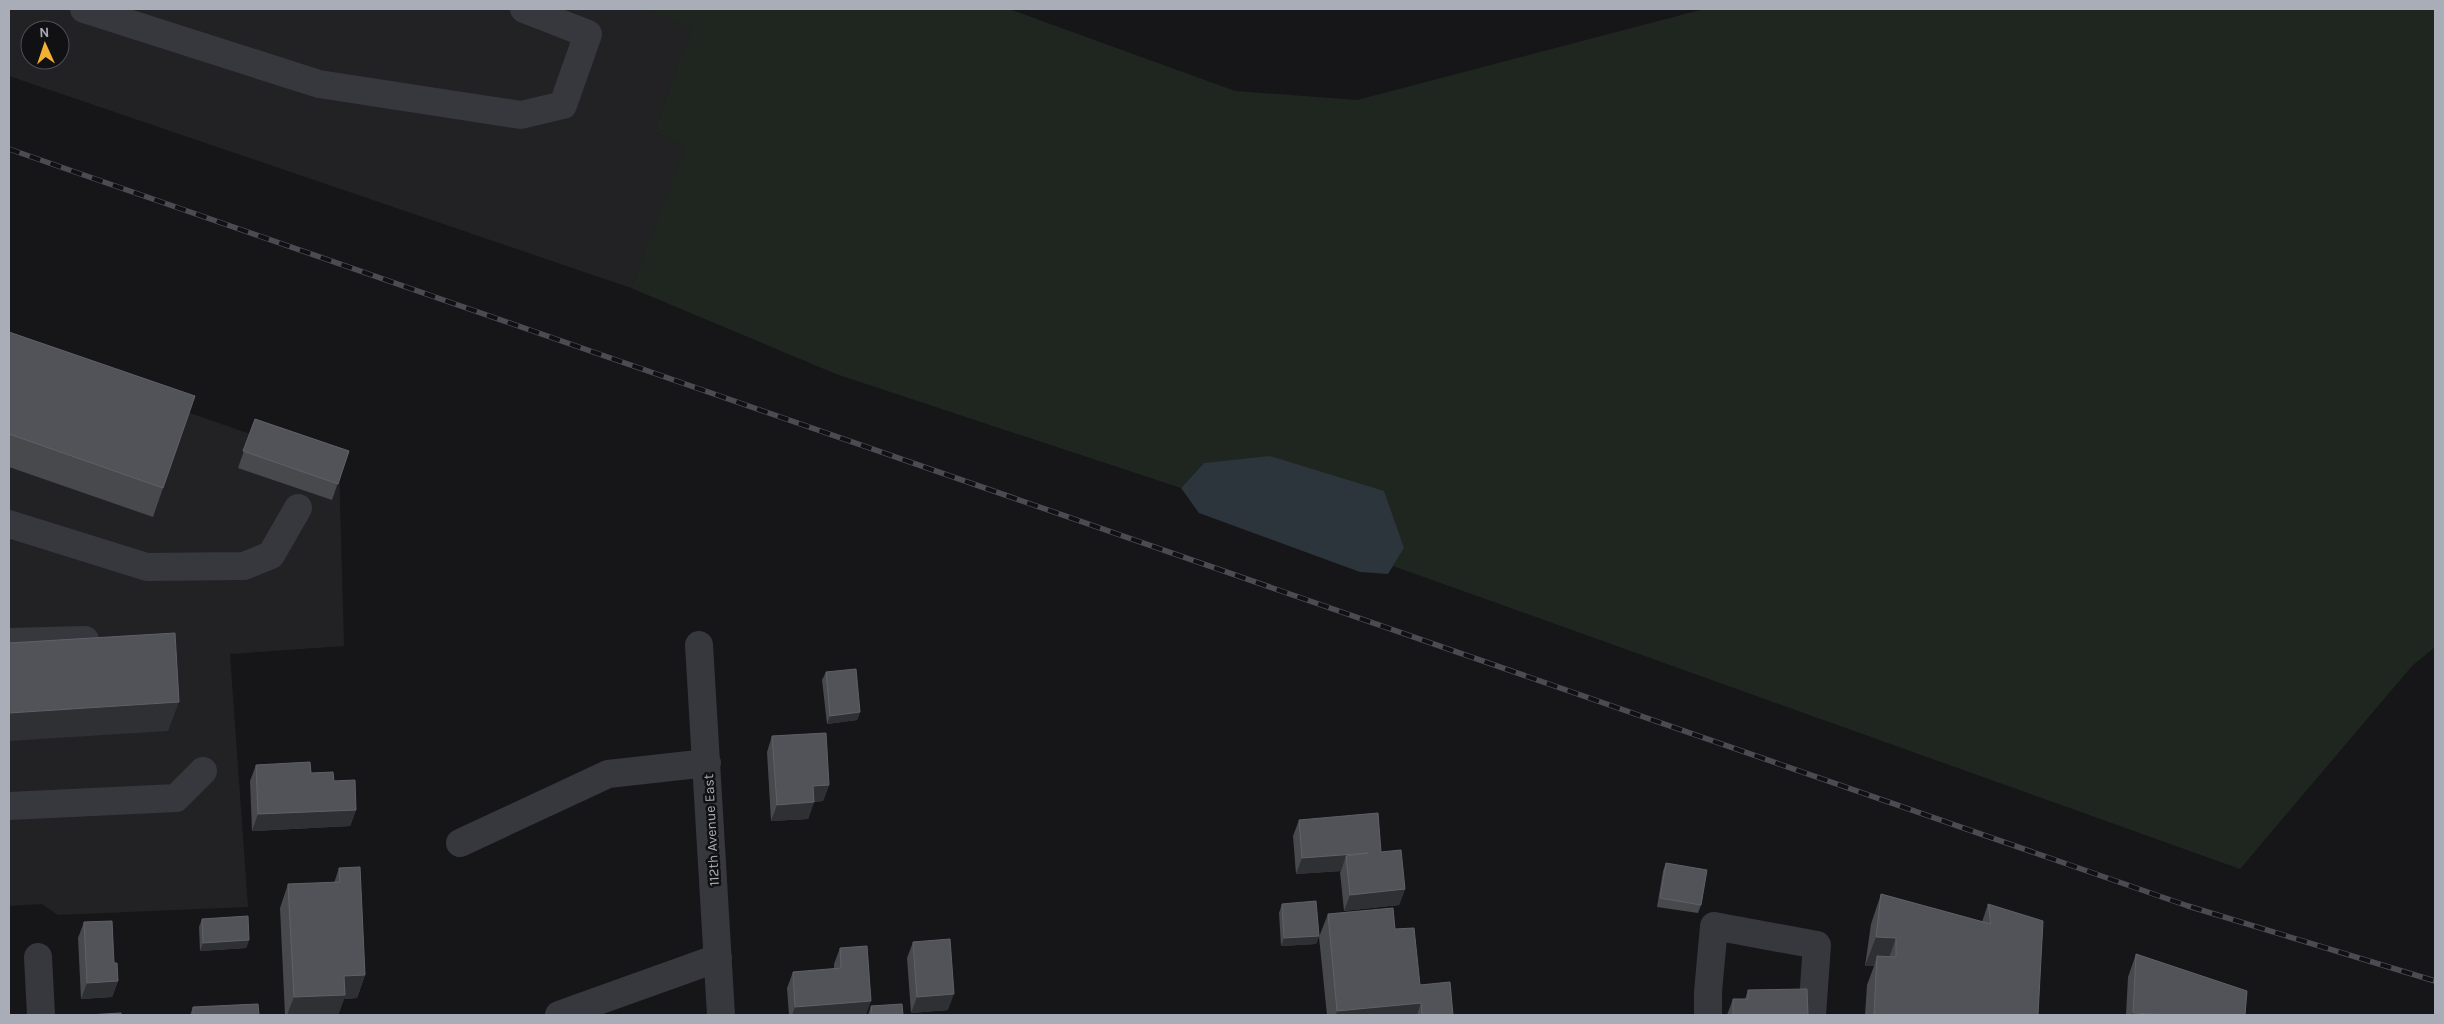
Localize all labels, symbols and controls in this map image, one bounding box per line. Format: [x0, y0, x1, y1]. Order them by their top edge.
north arrow [20, 20, 70, 70]
text: N [39, 24, 50, 41]
street label: 112th Avenue East [700, 774, 723, 886]

